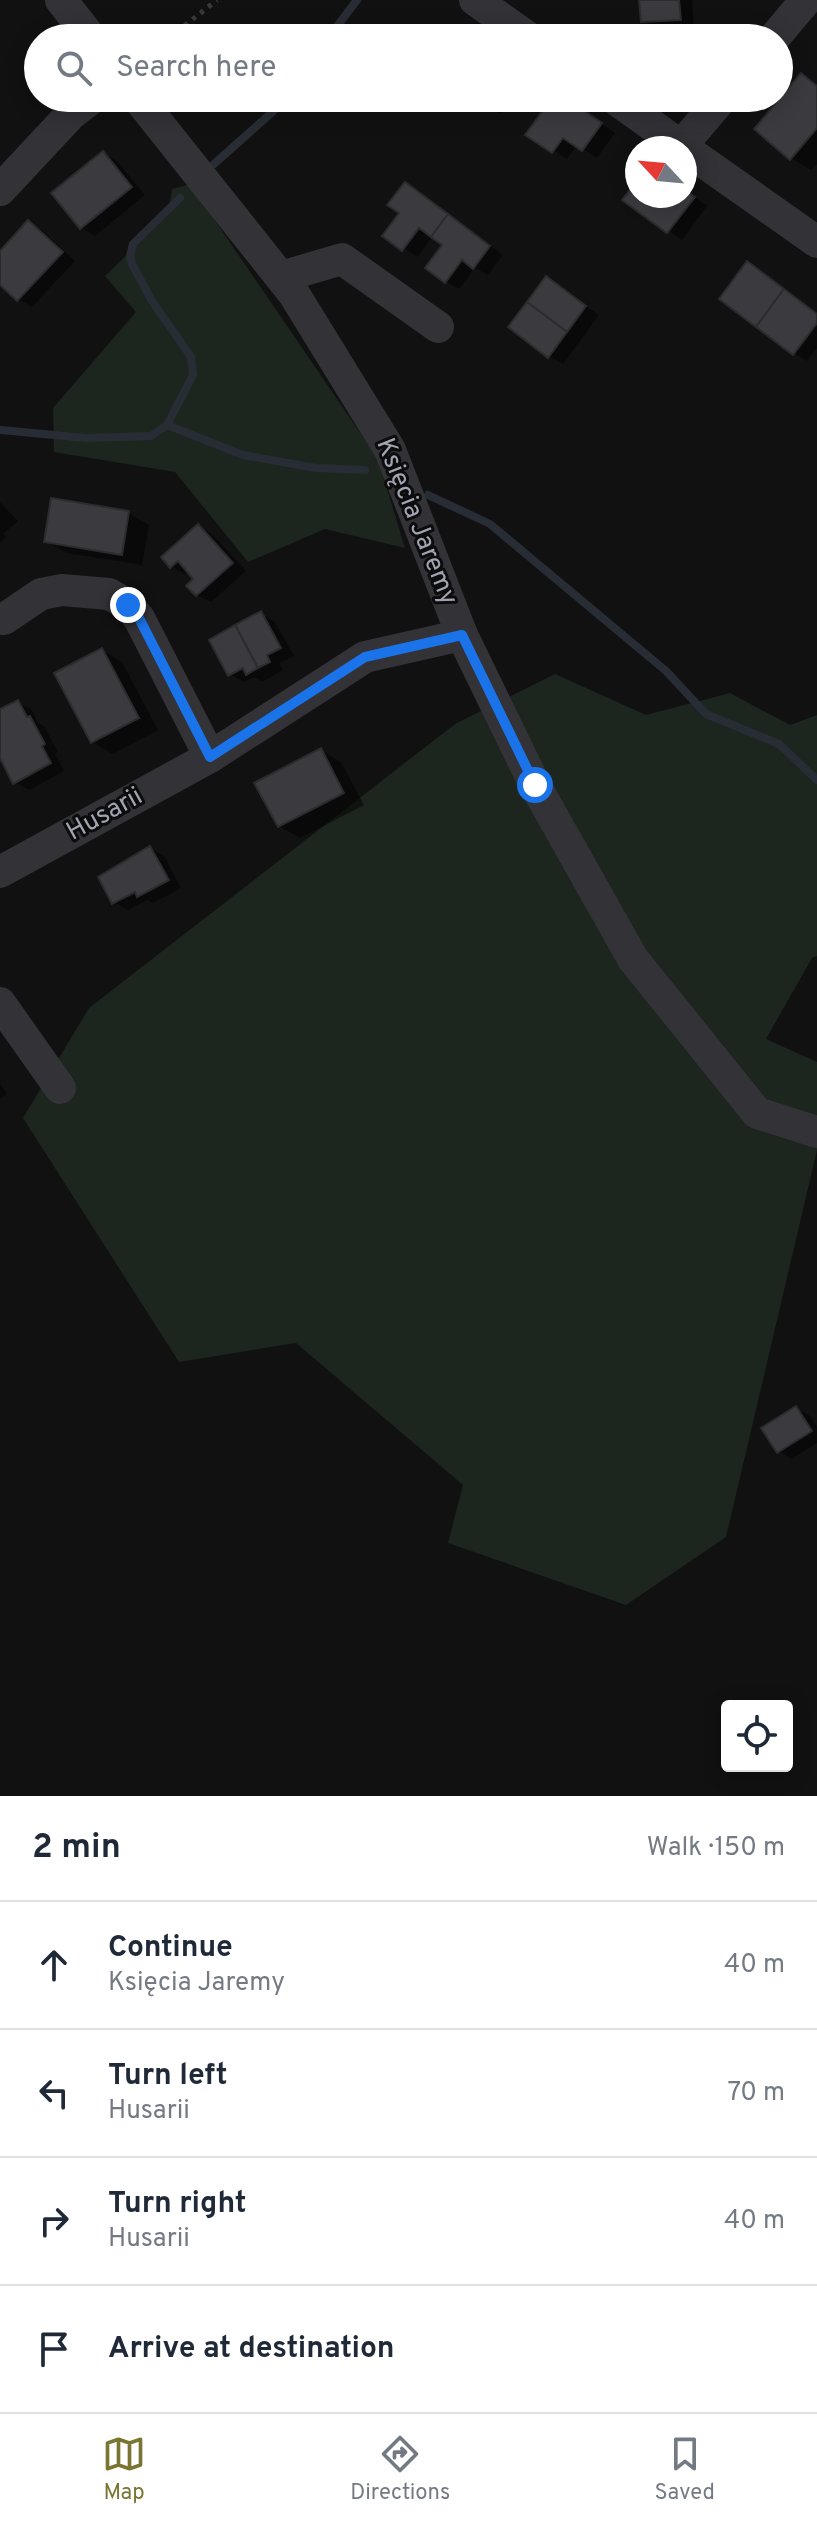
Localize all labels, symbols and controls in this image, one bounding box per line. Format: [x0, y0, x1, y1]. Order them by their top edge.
search box [24, 24, 793, 112]
icon: search [52, 46, 96, 90]
text: Search here [116, 50, 276, 87]
north arrow [625, 136, 697, 208]
street label: Księcia Jaremy [368, 434, 464, 610]
route end [110, 587, 146, 623]
route start [517, 767, 553, 803]
street label: Husarii [61, 781, 149, 849]
map controls [721, 1700, 793, 1772]
button: locate [721, 1700, 793, 1772]
text: 2 min [32, 1827, 121, 1870]
text: Walk · 150 m [647, 1832, 785, 1865]
text: Continue [108, 1930, 233, 1967]
icon: ahead [32, 1943, 76, 1987]
text: 40 m [724, 1949, 785, 1982]
text: Księcia Jaremy [108, 1967, 285, 2000]
text: Turn left [108, 2058, 228, 2095]
icon: left [32, 2071, 76, 2115]
text: 70 m [727, 2077, 785, 2110]
text: Husarii [108, 2095, 190, 2128]
text: Turn right [108, 2186, 246, 2223]
icon: right [32, 2199, 76, 2243]
text: 40 m [724, 2205, 785, 2238]
text: Husarii [108, 2223, 190, 2256]
icon: arrive [32, 2327, 76, 2371]
text: Arrive at destination [108, 2331, 394, 2368]
tab: Map [102, 2432, 146, 2507]
tab: Directions [350, 2432, 450, 2507]
tab: Saved [654, 2432, 715, 2507]

